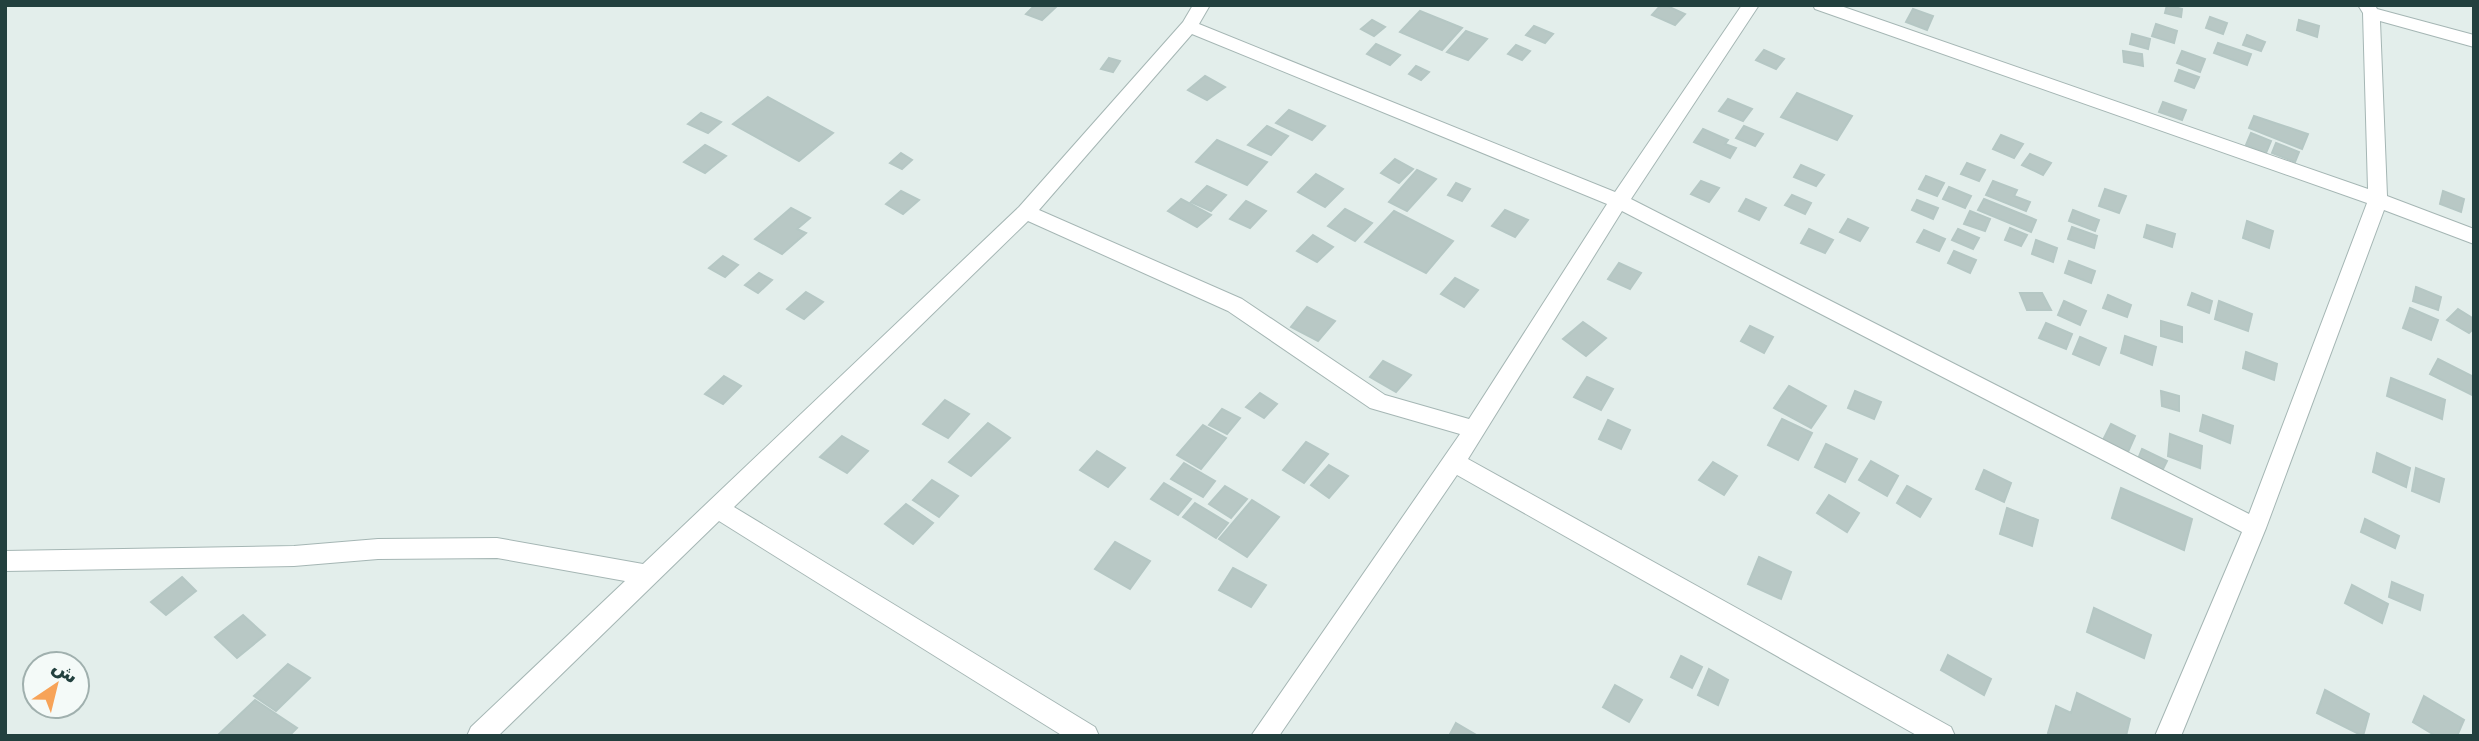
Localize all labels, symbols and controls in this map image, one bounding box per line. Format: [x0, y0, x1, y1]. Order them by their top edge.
north arrow [21, 650, 91, 720]
text: ش [48, 655, 83, 688]

